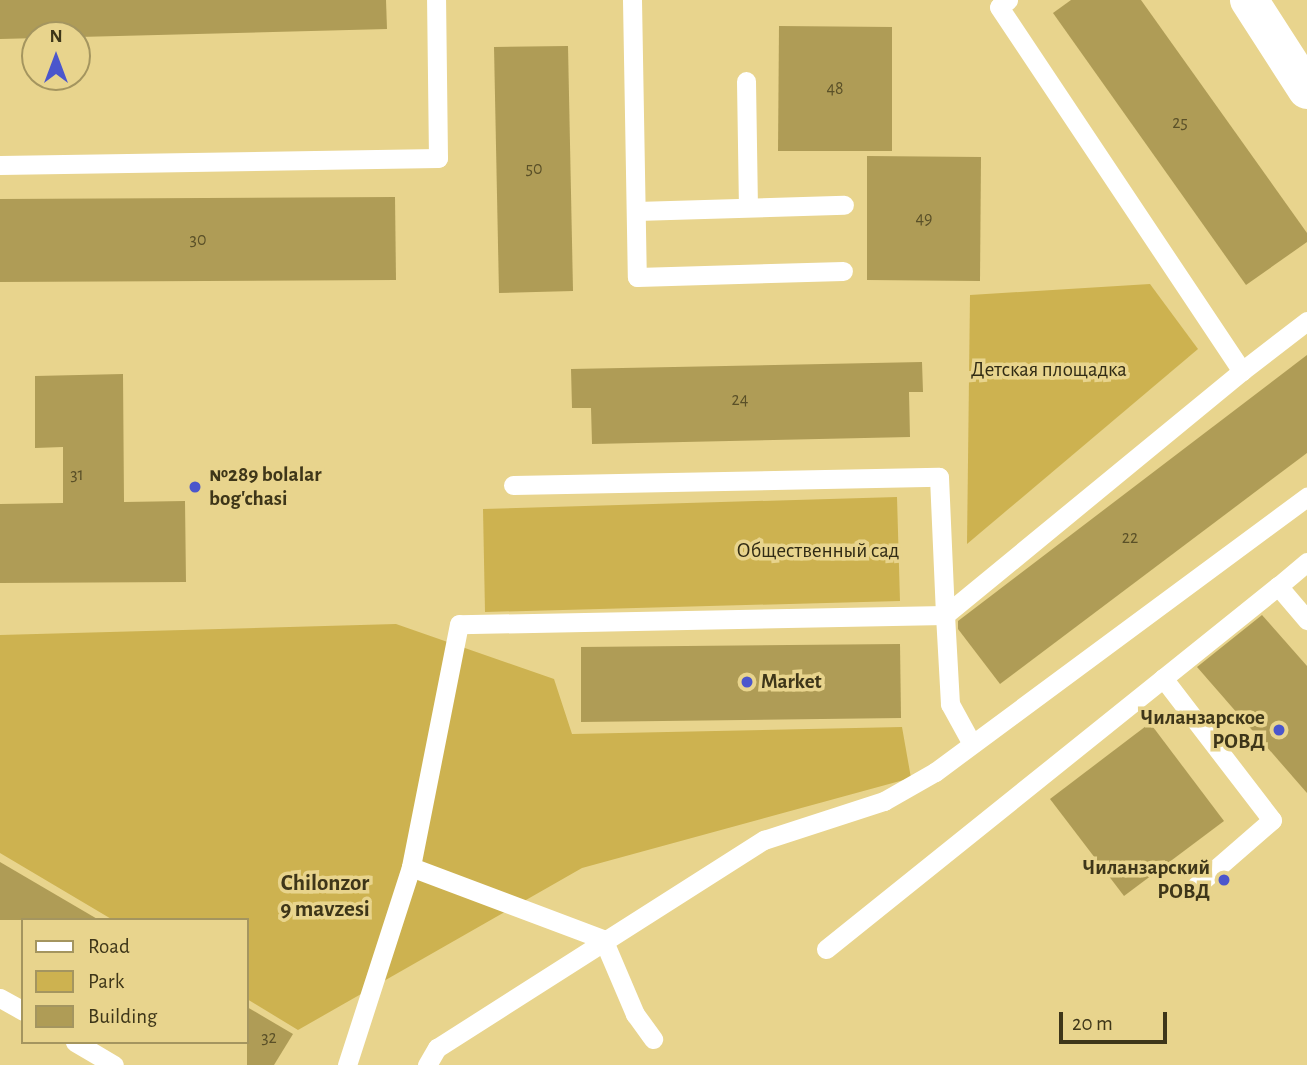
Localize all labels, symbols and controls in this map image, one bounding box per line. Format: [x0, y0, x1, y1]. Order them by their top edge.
north arrow [21, 21, 91, 91]
text: N [49, 27, 63, 46]
house number: 48 [826, 78, 844, 100]
house number: 25 [1172, 112, 1188, 134]
house number: 50 [525, 158, 543, 180]
house number: 49 [915, 208, 933, 230]
house number: 30 [190, 229, 206, 251]
park label: Детская площадка [971, 357, 1127, 383]
house number: 24 [732, 389, 748, 411]
place label: №289 bolalar bog'chasi [209, 462, 321, 512]
house number: 31 [70, 464, 84, 486]
marker: №289 bolalar bog'chasi [187, 479, 203, 495]
house number: 22 [1122, 527, 1138, 549]
park label: Общественный сад [737, 538, 899, 564]
place label: Market [761, 669, 822, 695]
marker: Market [739, 674, 755, 690]
place label: Чиланзарское РОВД [1141, 705, 1265, 755]
marker: Чиланзарское РОВД [1271, 722, 1287, 738]
place label: Чиланзарский РОВД [1083, 855, 1210, 905]
district label: Chilonzor 9 mavzesi [280, 870, 370, 924]
marker: Чиланзарский РОВД [1216, 872, 1232, 888]
legend [21, 918, 248, 1044]
text: Road [88, 936, 130, 957]
text: Park [88, 971, 124, 992]
scale bar [1062, 998, 1170, 1042]
text: Building [88, 1006, 157, 1027]
text: 20 m [1072, 1013, 1113, 1034]
house number: 32 [261, 1027, 277, 1049]

